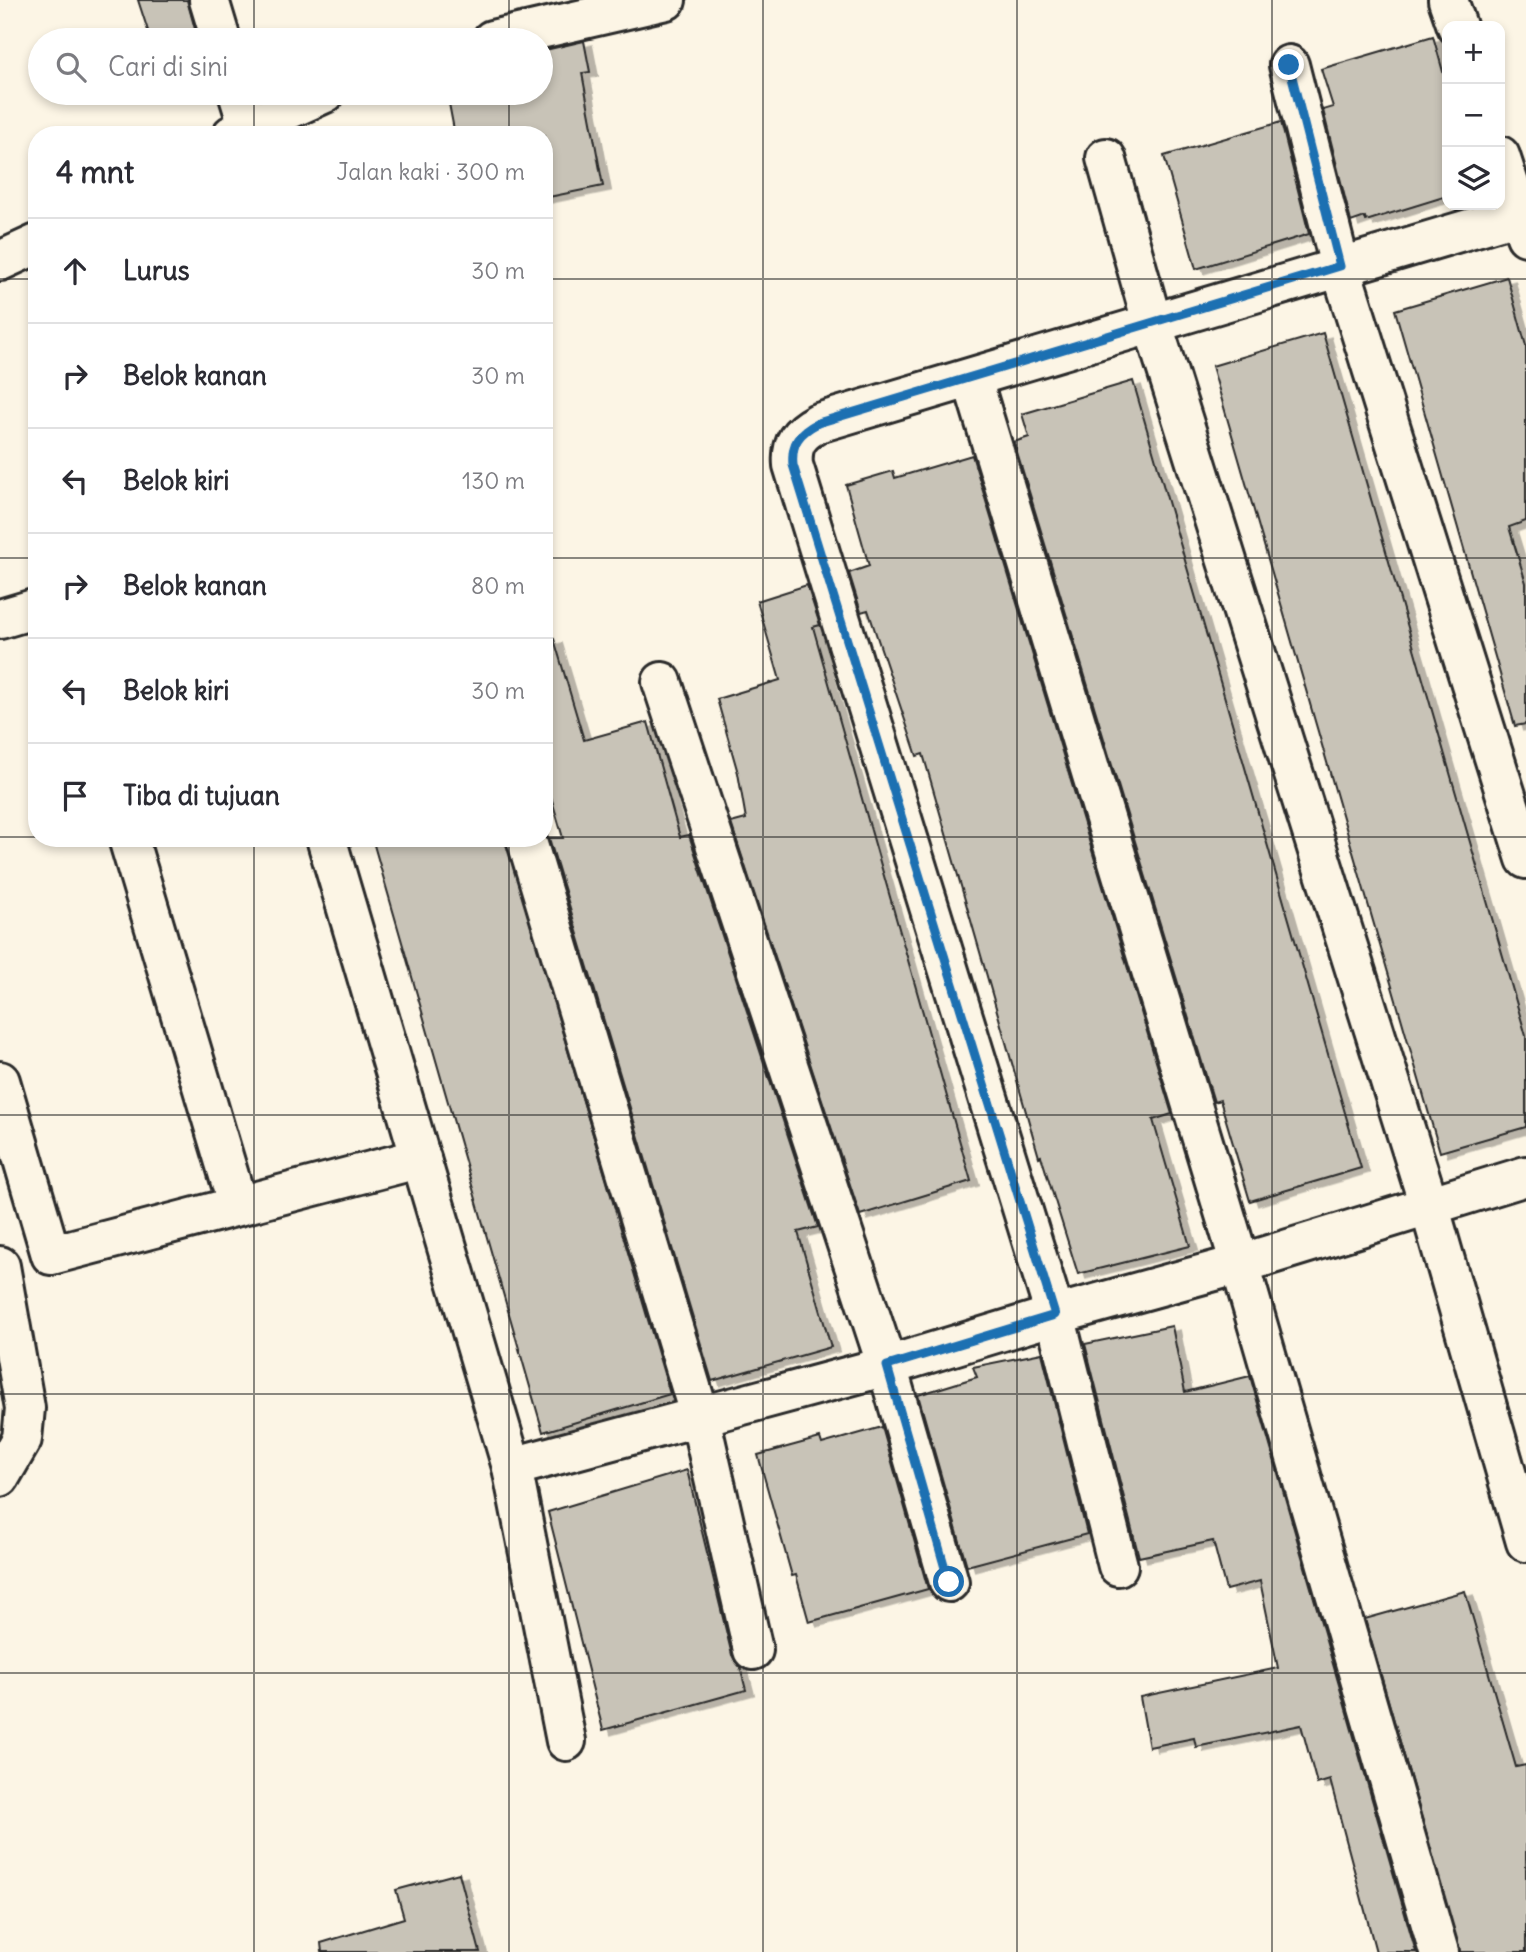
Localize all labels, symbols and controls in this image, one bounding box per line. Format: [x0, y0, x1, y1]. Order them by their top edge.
map controls [1442, 21, 1505, 210]
button: + [1442, 21, 1505, 84]
search box [28, 28, 553, 105]
icon: search [52, 48, 90, 86]
route end [1273, 49, 1304, 80]
text: Cari di sini [108, 50, 228, 83]
button: − [1442, 84, 1505, 147]
button: layers [1442, 147, 1505, 210]
text: 4 mnt [56, 153, 134, 191]
text: Jalan kaki · 300 m [337, 157, 525, 186]
icon: ahead [56, 252, 94, 290]
text: Lurus [123, 254, 190, 287]
text: 30 m [471, 256, 525, 285]
icon: right [56, 357, 94, 395]
text: Belok kanan [123, 359, 267, 392]
text: 30 m [471, 361, 525, 390]
icon: left [56, 462, 94, 500]
text: Belok kiri [123, 464, 229, 497]
text: 130 m [462, 466, 525, 495]
icon: right [56, 567, 94, 605]
text: Belok kanan [123, 569, 267, 602]
text: 80 m [471, 571, 525, 600]
icon: left [56, 672, 94, 710]
text: Belok kiri [123, 674, 229, 707]
text: 30 m [471, 676, 525, 705]
icon: arrive [56, 777, 94, 815]
text: Tiba di tujuan [123, 779, 280, 812]
route start [933, 1566, 964, 1597]

